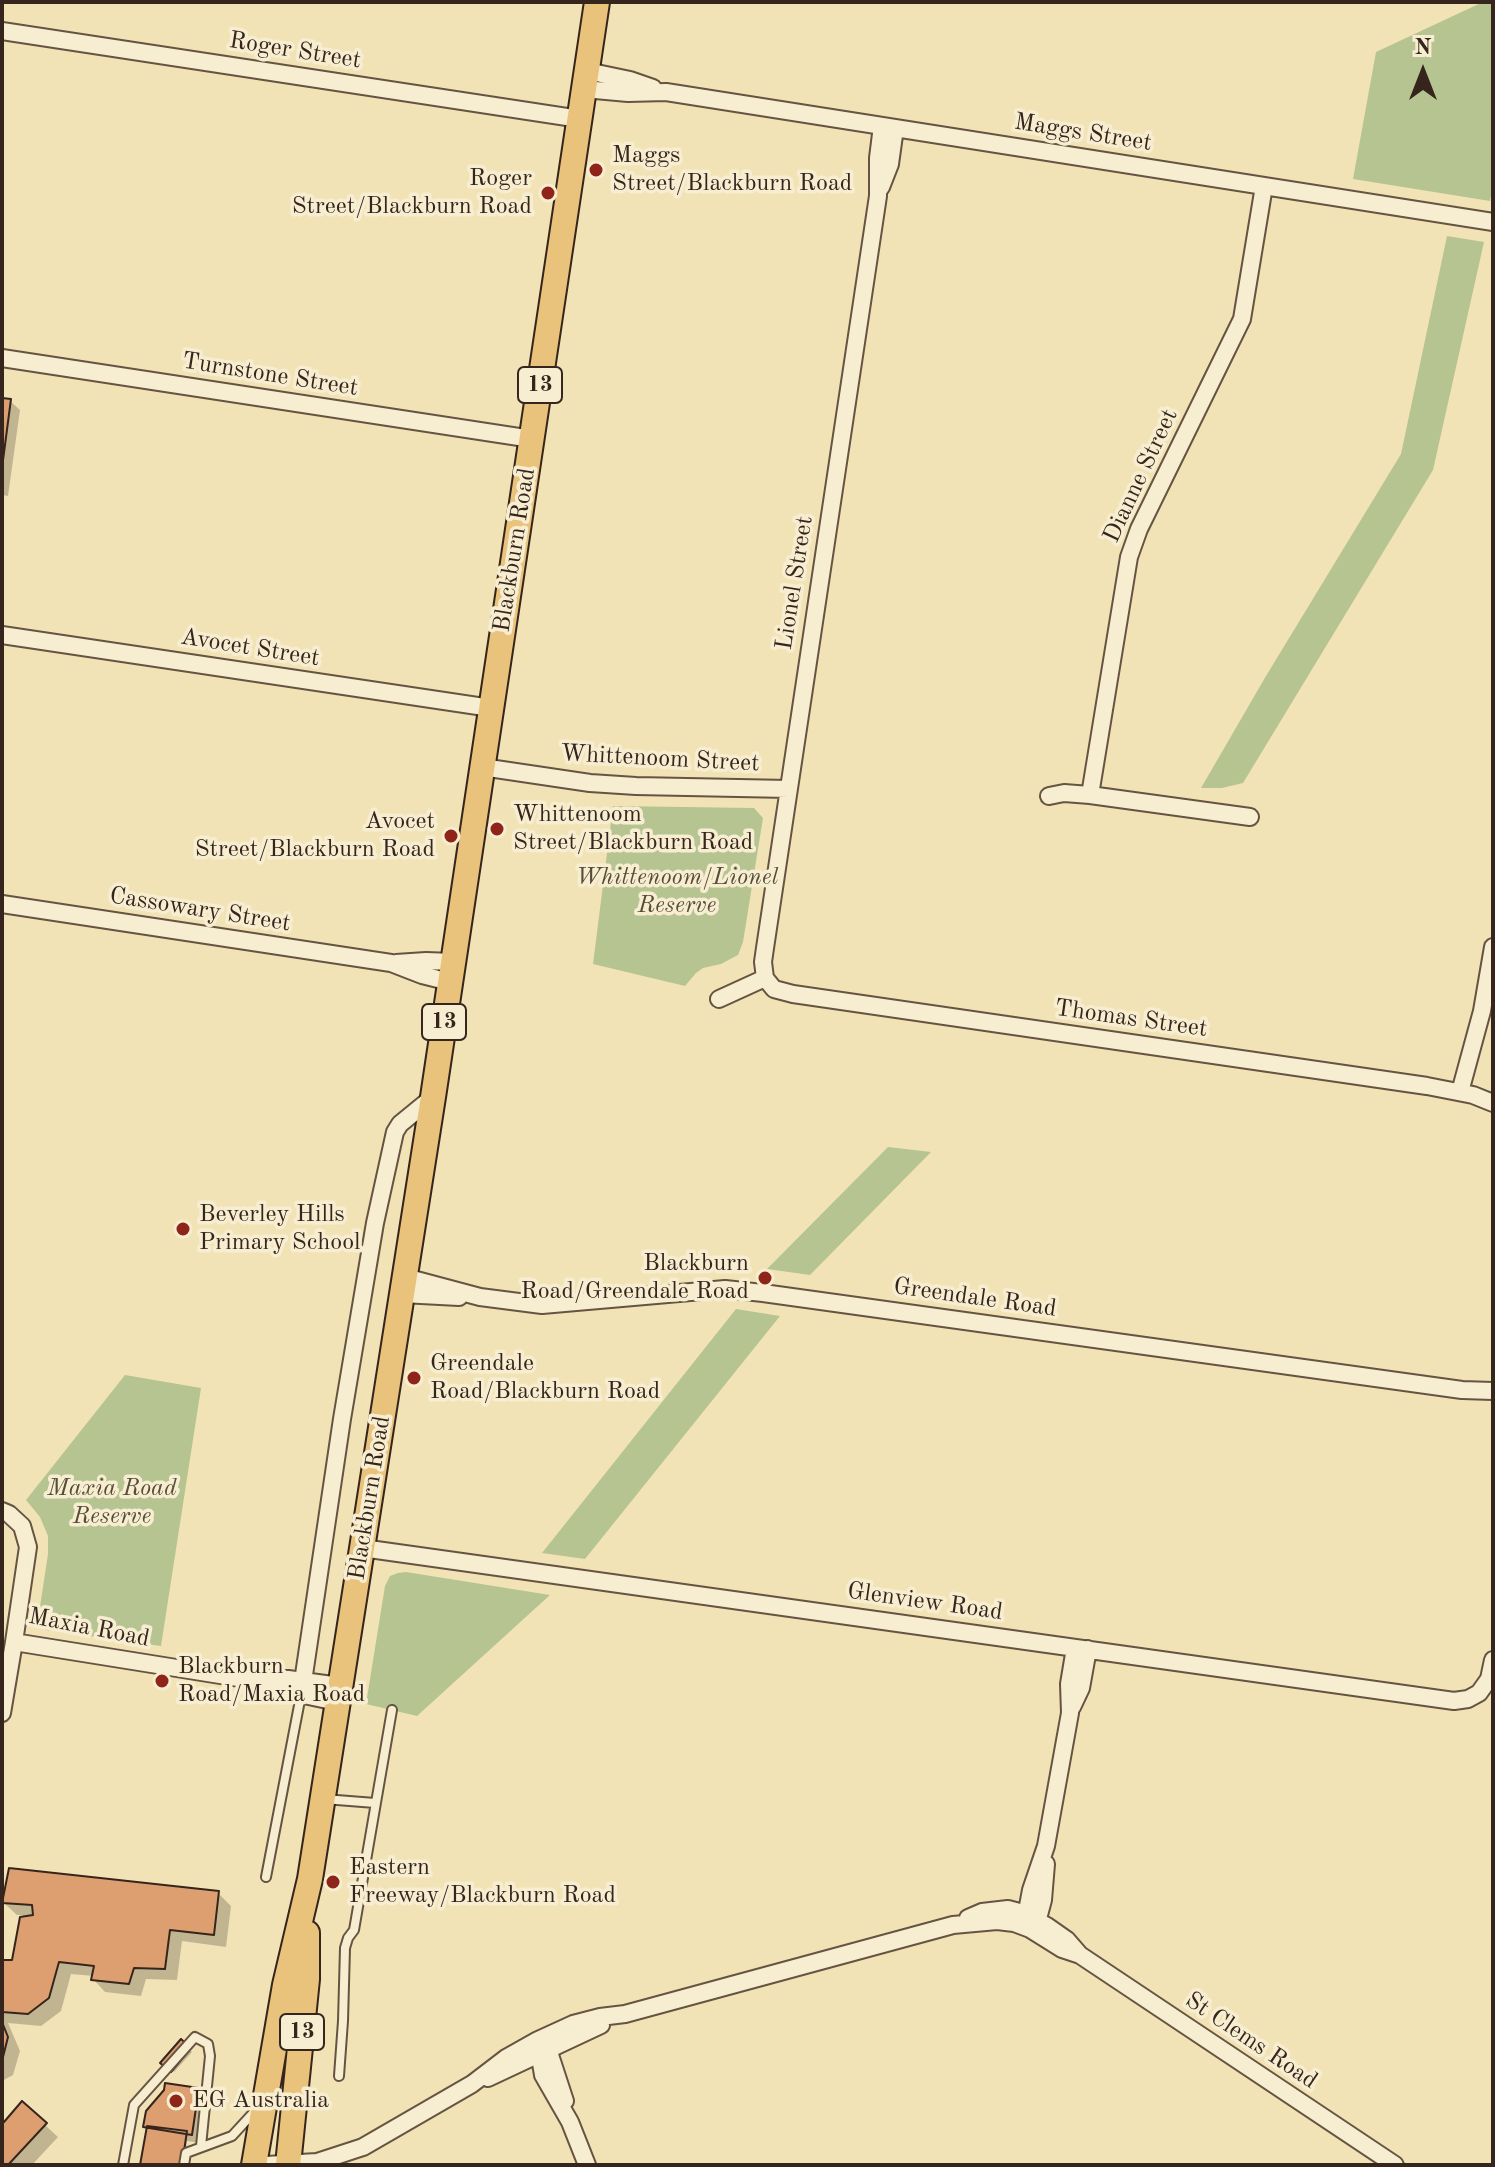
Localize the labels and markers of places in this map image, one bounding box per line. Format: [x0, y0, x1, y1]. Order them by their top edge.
place label: Maggs Street/Blackburn Road [612, 142, 852, 198]
marker: Maggs Street/Blackburn Road [587, 161, 605, 179]
place label: Roger Street/Blackburn Road [292, 165, 532, 221]
marker: Roger Street/Blackburn Road [539, 184, 557, 202]
place label: Whittenoom Street/Blackburn Road [513, 801, 753, 857]
place label: Avocet Street/Blackburn Road [195, 808, 435, 864]
marker: Whittenoom Street/Blackburn Road [488, 820, 506, 838]
marker: Avocet Street/Blackburn Road [442, 827, 460, 845]
place label: Beverley Hills Primary School [199, 1201, 361, 1257]
marker: Beverley Hills Primary School [174, 1220, 192, 1238]
place label: Blackburn Road/Greendale Road [520, 1250, 749, 1306]
marker: Blackburn Road/Greendale Road [756, 1269, 774, 1287]
place label: Greendale Road/Blackburn Road [430, 1350, 660, 1406]
marker: Greendale Road/Blackburn Road [405, 1369, 423, 1387]
place label: Blackburn Road/Maxia Road [178, 1653, 365, 1709]
marker: Blackburn Road/Maxia Road [153, 1672, 171, 1690]
place label: Eastern Freeway/Blackburn Road [349, 1854, 616, 1910]
marker: Eastern Freeway/Blackburn Road [324, 1873, 342, 1891]
place label: EG Australia [192, 2087, 329, 2115]
marker: EG Australia [167, 2092, 185, 2110]

